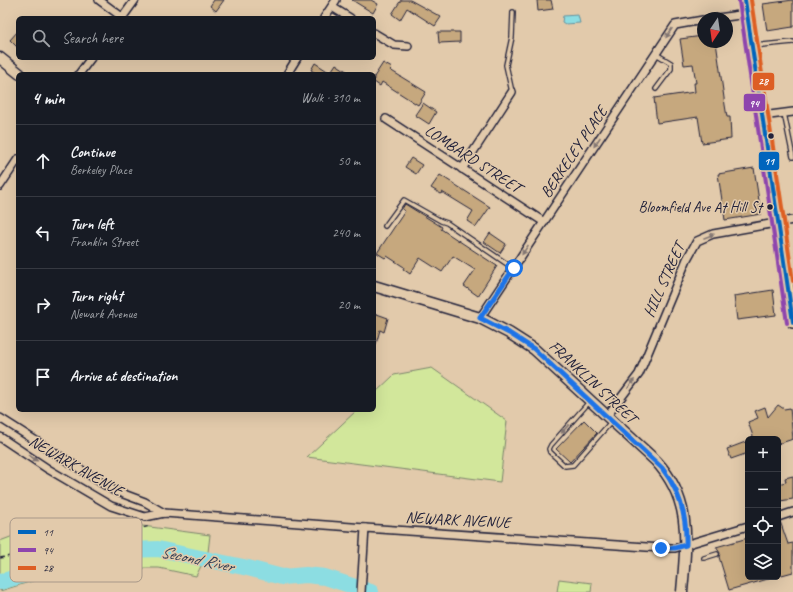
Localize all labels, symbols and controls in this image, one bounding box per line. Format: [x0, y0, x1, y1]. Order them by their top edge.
north arrow [697, 12, 733, 48]
search box [16, 16, 376, 60]
icon: search [30, 27, 52, 49]
one-way arrow [665, 28, 673, 39]
text: Search here [62, 29, 123, 48]
line badge: 28 [752, 72, 775, 91]
text: 28 [758, 74, 770, 88]
text: 4 min [32, 88, 65, 109]
text: Walk · 310 m [301, 90, 360, 106]
line badge: 94 [743, 93, 766, 112]
text: 94 [749, 96, 761, 110]
street label: BERKELEY PLACE [536, 101, 613, 201]
street label: LOMBARD STREET [421, 120, 529, 200]
unlabelled marker [766, 131, 776, 141]
one-way arrow [593, 137, 601, 147]
text: Continue [70, 143, 115, 162]
icon: ahead [32, 150, 54, 172]
line badge: 11 [758, 151, 780, 171]
text: 50 m [338, 153, 360, 169]
text: 11 [764, 154, 775, 168]
text: Berkeley Place [70, 162, 132, 178]
place label: Bloomfield Ave At Hill St [639, 198, 764, 217]
marker: Bloomfield Ave At Hill St [765, 202, 775, 212]
text: Turn left [70, 215, 113, 234]
icon: left [32, 222, 54, 244]
text: 240 m [332, 225, 360, 241]
one-way arrow [704, 232, 716, 238]
text: Franklin Street [70, 234, 138, 250]
street label: HILL STREET [639, 236, 691, 320]
one-way arrow [521, 245, 529, 255]
route start [505, 259, 523, 277]
text: Turn right [70, 287, 123, 306]
icon: right [32, 294, 54, 316]
text: 20 m [338, 297, 360, 313]
text: Newark Avenue [70, 306, 137, 322]
street label: FRANKLIN STREET [545, 336, 644, 430]
icon: arrive [32, 366, 54, 388]
text: Arrive at destination [70, 367, 177, 386]
one-way arrow [627, 379, 635, 390]
one-way arrow [560, 424, 569, 435]
street label: NEWARK AVENUE [25, 431, 128, 502]
map controls [745, 436, 781, 580]
button: + [745, 436, 781, 472]
one-way arrow [27, 454, 38, 462]
button: − [745, 472, 781, 508]
street label: NEWARK AVENUE [405, 507, 513, 533]
button: locate [745, 508, 781, 544]
legend [10, 518, 142, 582]
text: 11 [43, 525, 54, 539]
route end [652, 539, 670, 557]
water label: Second River [159, 541, 238, 578]
text: 94 [43, 543, 54, 557]
button: layers [745, 544, 781, 580]
text: 28 [43, 561, 54, 575]

